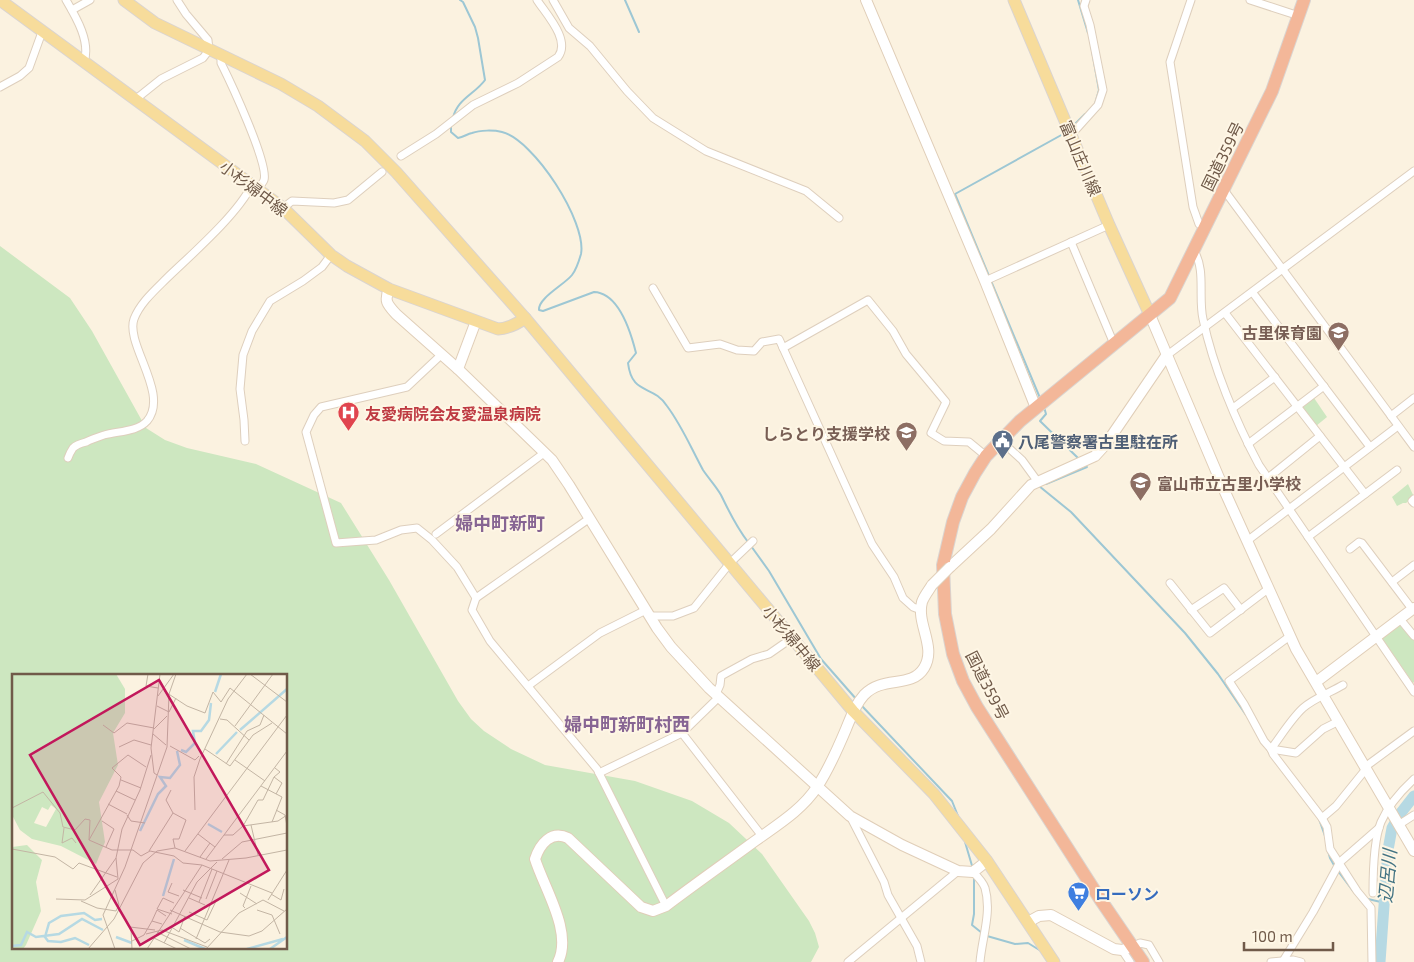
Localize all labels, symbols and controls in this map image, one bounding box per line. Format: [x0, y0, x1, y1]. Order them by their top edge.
street label: 富山庄川線 [1057, 117, 1105, 199]
street label: 国道359号 [1197, 118, 1247, 194]
street label: 小杉婦中線 [216, 156, 292, 220]
school or university icon: 古里保育園 [1326, 320, 1350, 351]
place label: 古里保育園 [1242, 323, 1322, 342]
hospital icon: 友愛病院会友愛温泉病院 [337, 401, 361, 432]
place label: 友愛病院会友愛温泉病院 [365, 404, 541, 423]
school or university icon: しらとり支援学校 [894, 421, 918, 452]
place label: しらとり支援学校 [762, 424, 890, 443]
public building icon: 八尾警察署古里駐在所 [990, 429, 1014, 460]
place label: 八尾警察署古里駐在所 [1018, 432, 1178, 451]
school or university icon: 富山市立古里小学校 [1129, 471, 1153, 502]
place label: 富山市立古里小学校 [1157, 474, 1301, 493]
district label: 婦中町新町 [455, 512, 545, 534]
street label: 小杉婦中線 [759, 601, 825, 675]
street label: 国道359号 [963, 647, 1013, 723]
inset map [12, 674, 288, 950]
district label: 婦中町新町村西 [564, 713, 690, 735]
water label: 辺呂川 [1374, 846, 1400, 904]
supermarket icon: ローソン [1067, 881, 1091, 912]
place label: ローソン [1095, 884, 1159, 903]
scale bar [1244, 920, 1333, 952]
text: 100 m [1252, 927, 1293, 945]

